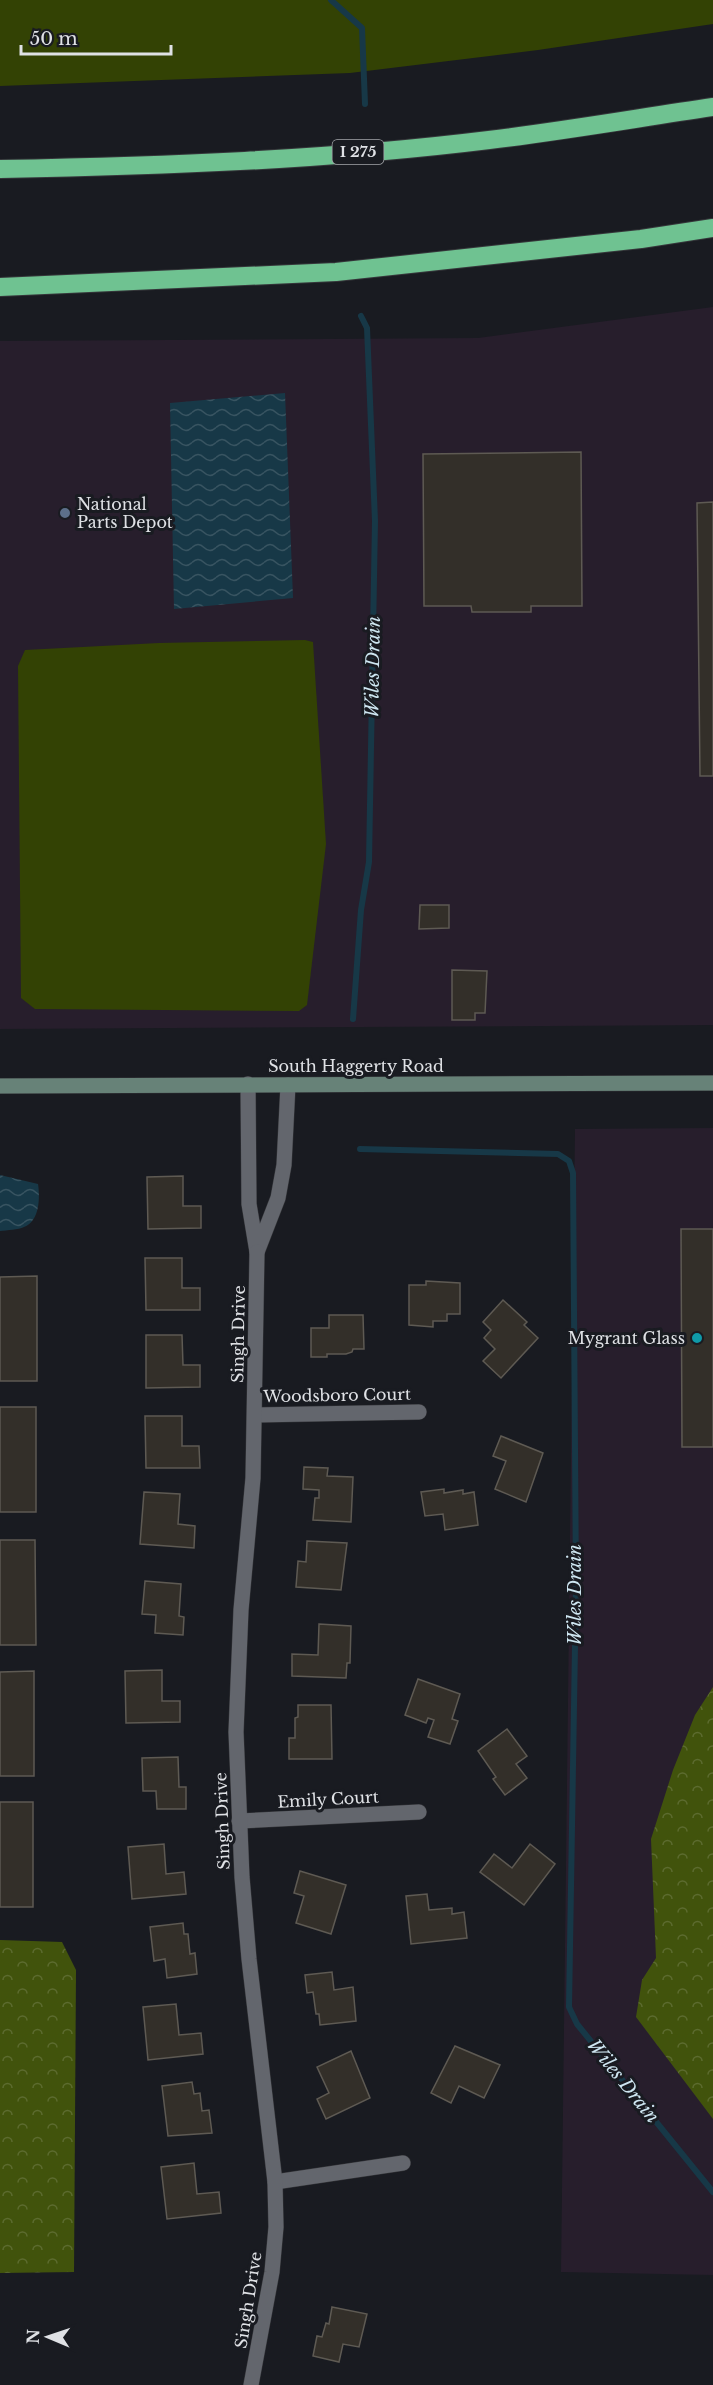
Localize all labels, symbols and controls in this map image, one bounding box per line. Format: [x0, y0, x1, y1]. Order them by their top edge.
scale bar [21, 18, 171, 56]
text: 50 m [30, 28, 78, 50]
road number: I 275 [332, 140, 384, 164]
place label: National Parts Depot [77, 494, 173, 532]
marker: National Parts Depot [58, 506, 72, 520]
water label: Wiles Drain [361, 616, 385, 718]
street label: South Haggerty Road [268, 1056, 444, 1076]
street label: Singh Drive [227, 1285, 249, 1383]
place label: Mygrant Glass [568, 1328, 685, 1348]
marker: Mygrant Glass [690, 1331, 704, 1345]
street label: Woodsboro Court [262, 1384, 411, 1406]
water label: Wiles Drain [564, 1544, 586, 1646]
street label: Singh Drive [210, 1772, 234, 1870]
street label: Emily Court [277, 1786, 379, 1812]
water label: Wiles Drain [582, 2035, 664, 2127]
street label: Singh Drive [230, 2250, 266, 2350]
north arrow [18, 2307, 78, 2367]
text: N [23, 2329, 43, 2344]

